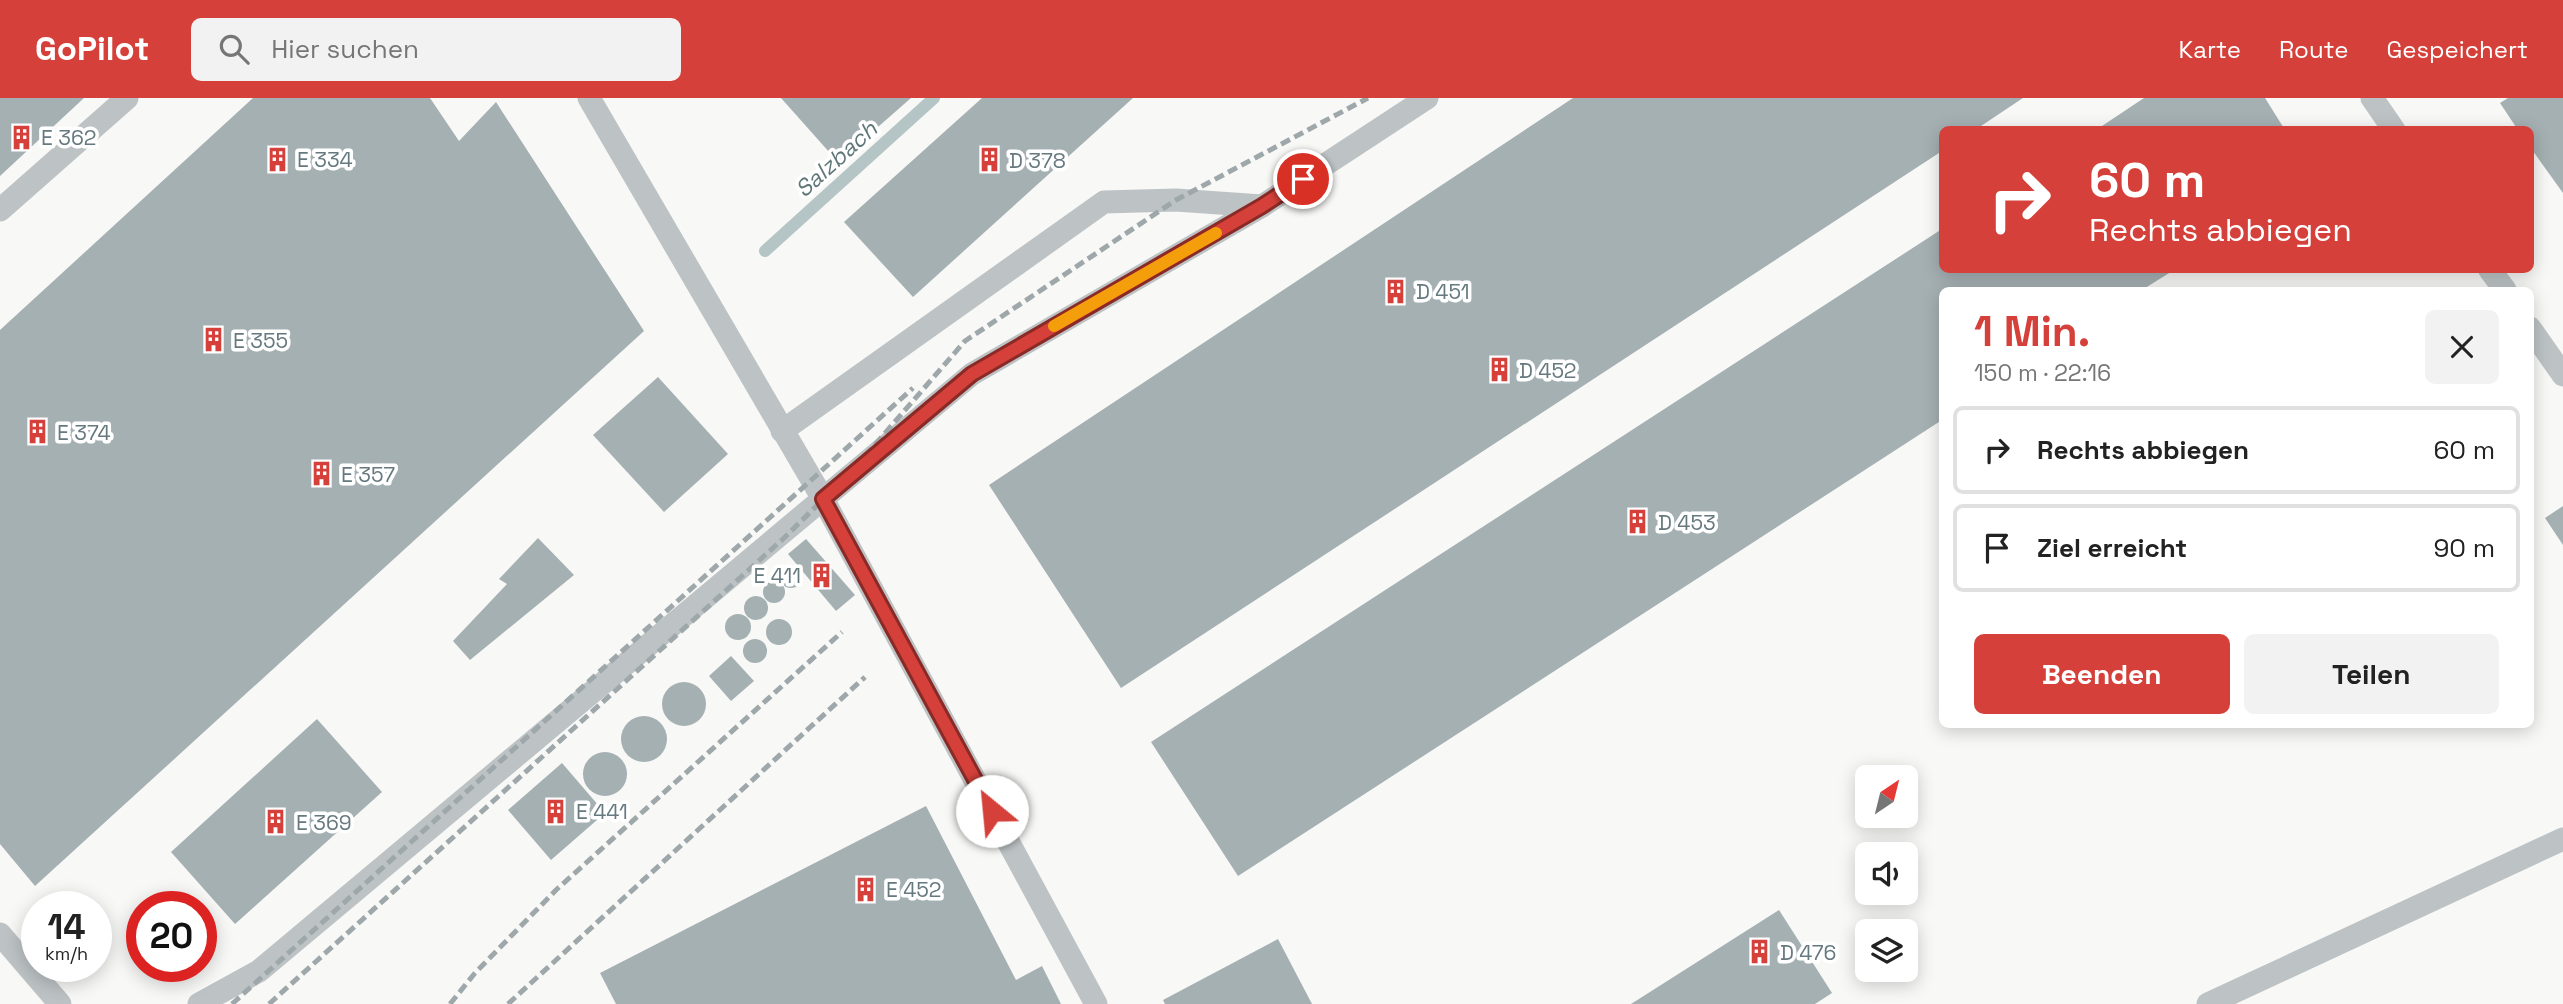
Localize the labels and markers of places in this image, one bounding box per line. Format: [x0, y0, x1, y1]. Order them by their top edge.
building icon: E 362 [7, 123, 35, 151]
place label: E 362 [41, 124, 96, 151]
building icon: E 334 [263, 145, 291, 173]
place label: E 334 [297, 146, 353, 173]
building icon: D 378 [975, 146, 1003, 174]
place label: D 378 [1009, 147, 1066, 174]
pin [1273, 149, 1333, 209]
building icon: D 451 [1382, 277, 1410, 305]
place label: D 451 [1416, 278, 1470, 305]
building icon: E 355 [199, 326, 227, 354]
place label: E 355 [233, 327, 288, 354]
building icon: D 452 [1485, 356, 1513, 384]
place label: D 452 [1519, 357, 1577, 384]
building icon: E 374 [23, 418, 51, 446]
place label: E 374 [57, 419, 111, 446]
building icon: E 357 [307, 460, 335, 488]
place label: E 357 [341, 461, 395, 488]
building icon: D 453 [1624, 508, 1652, 536]
place label: D 453 [1658, 509, 1716, 536]
building icon: E 411 [807, 561, 835, 589]
place label: E 411 [754, 562, 801, 589]
building icon: E 441 [542, 797, 570, 825]
place label: E 441 [576, 798, 628, 825]
building icon: E 369 [262, 808, 290, 836]
place label: E 369 [296, 809, 352, 836]
building icon: E 452 [852, 875, 880, 903]
place label: E 452 [886, 876, 941, 903]
building icon: D 476 [1746, 938, 1774, 966]
place label: D 476 [1780, 939, 1836, 966]

